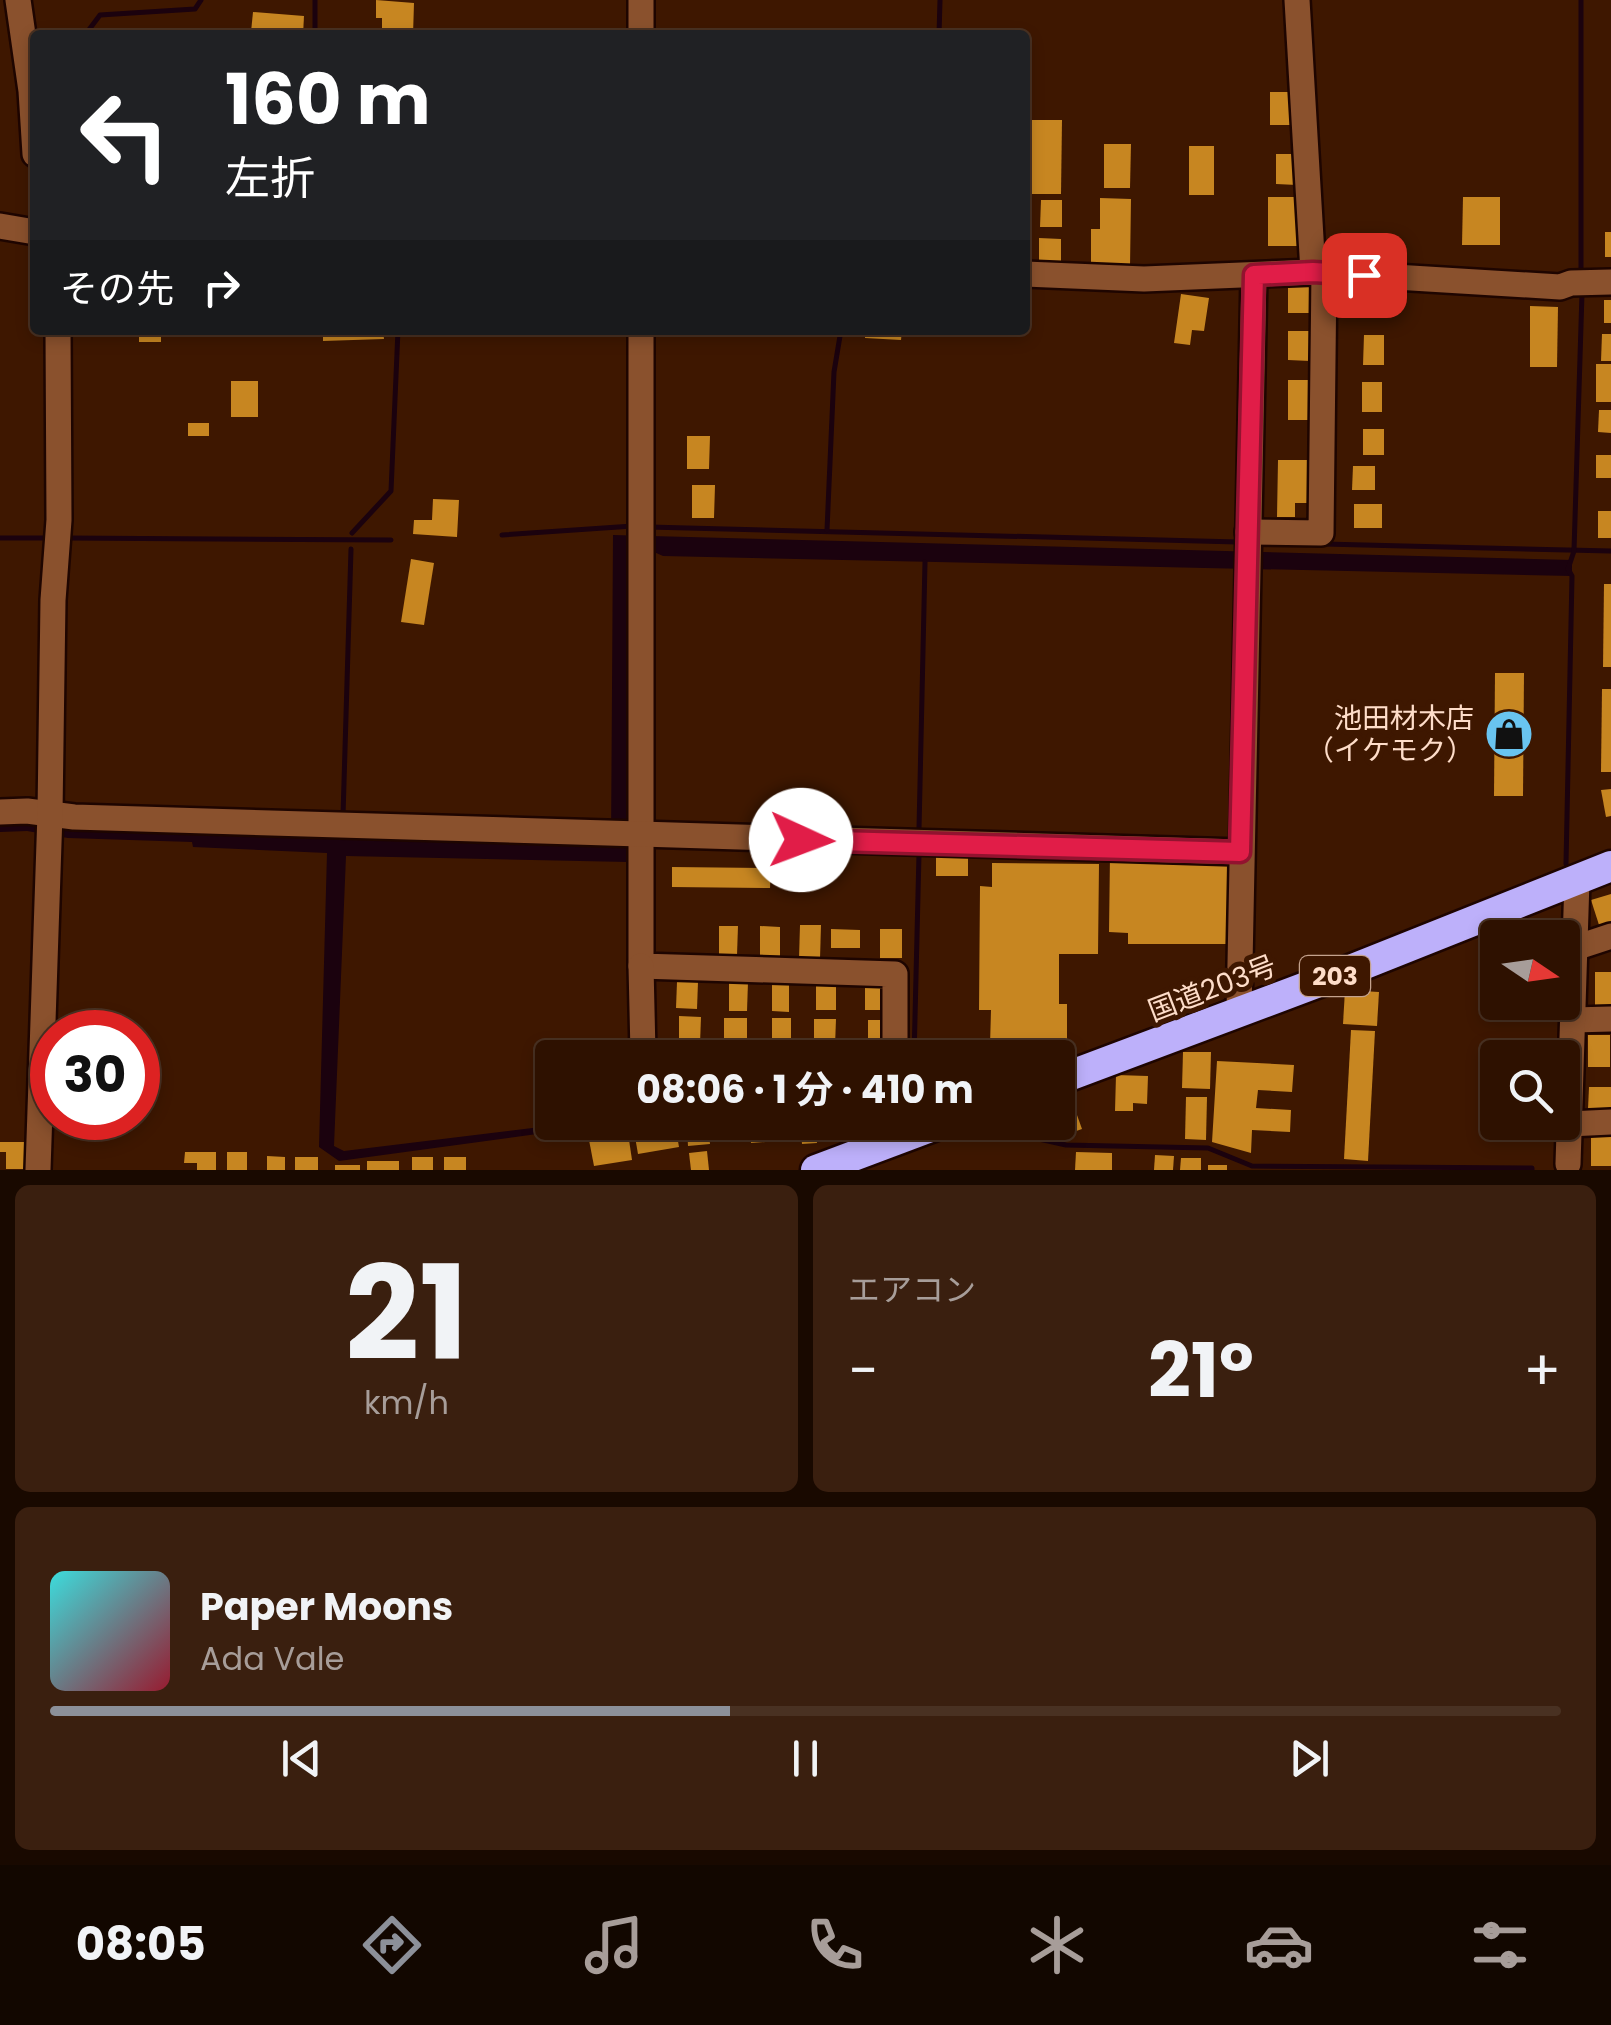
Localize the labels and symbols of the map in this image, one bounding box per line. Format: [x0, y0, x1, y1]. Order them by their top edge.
pin [1322, 233, 1407, 318]
place label: 池田材木店 （イケモク） [1306, 699, 1474, 770]
shop icon: 池田材木店 （イケモク） [1483, 708, 1535, 760]
position arrow [749, 788, 853, 892]
north arrow [1480, 920, 1580, 1020]
street label: 国道203号 [1143, 946, 1282, 1031]
road number: 203 [1300, 956, 1370, 996]
speed limit sign: 30 [30, 1010, 160, 1140]

